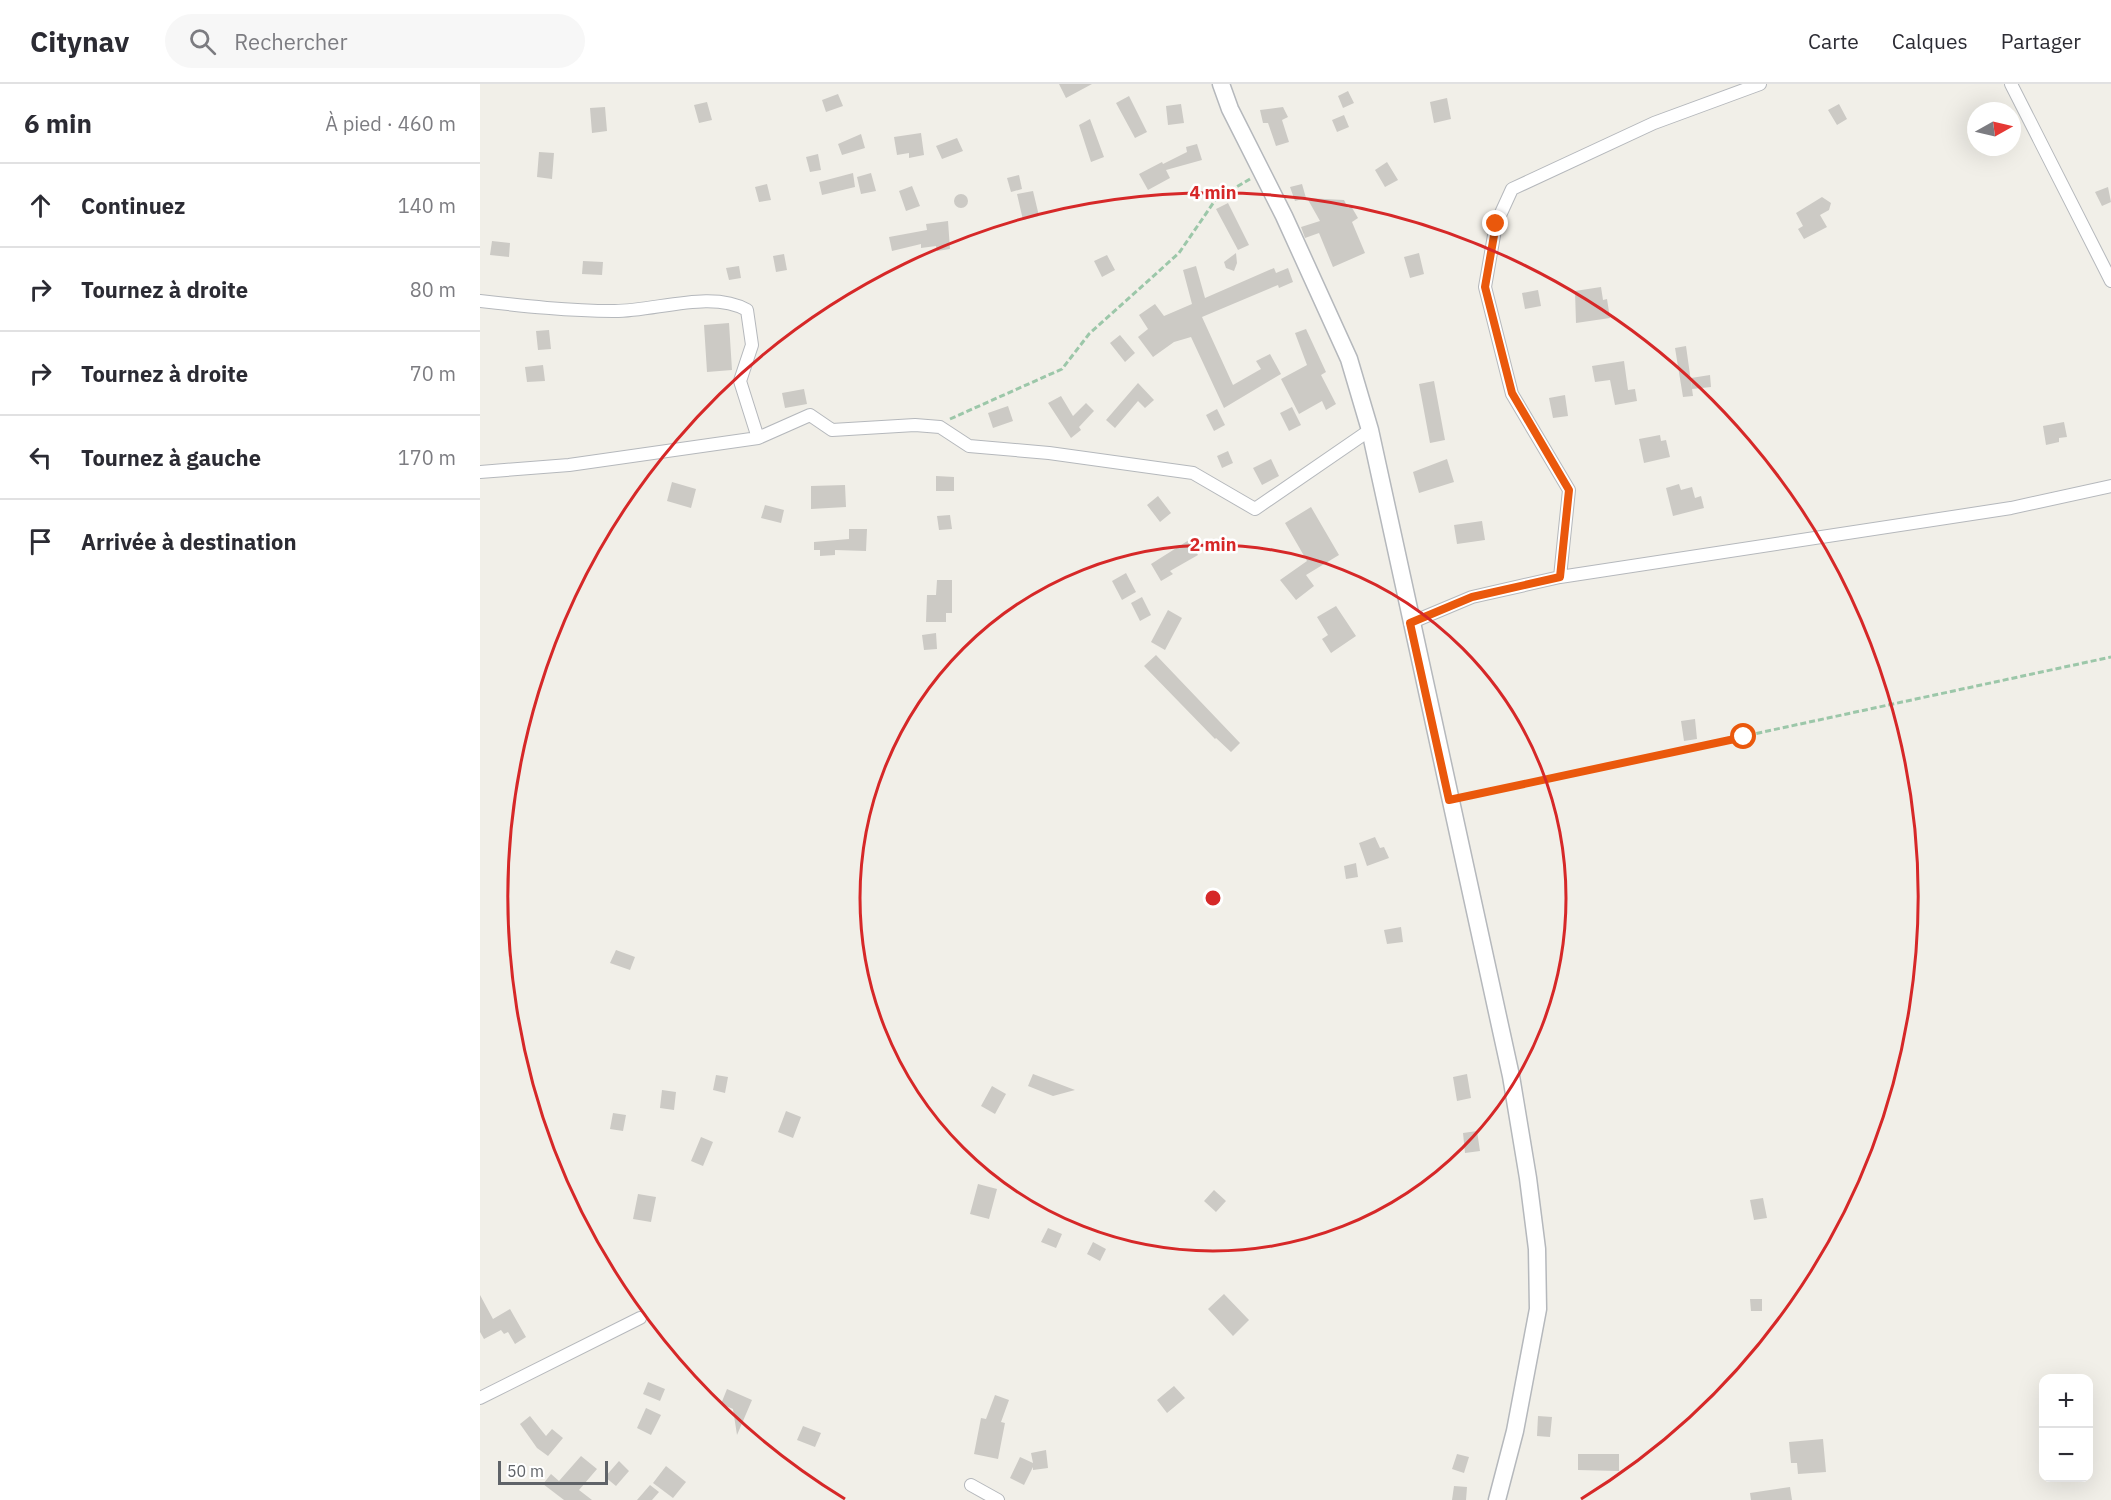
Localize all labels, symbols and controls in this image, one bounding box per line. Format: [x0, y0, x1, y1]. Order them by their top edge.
search box [165, 14, 585, 68]
text: Citynav [30, 23, 129, 60]
icon: search [186, 25, 219, 58]
text: Rechercher [234, 27, 347, 56]
text: Carte [1808, 27, 1859, 55]
text: Calques [1892, 27, 1968, 55]
text: Partager [2001, 27, 2081, 55]
north arrow [1967, 102, 2021, 156]
text: 6 min [24, 106, 92, 140]
text: À pied · 460 m [325, 110, 456, 137]
text: 4 min [1189, 181, 1237, 204]
icon: ahead [24, 189, 57, 222]
text: Continuez [81, 191, 185, 220]
text: 140 m [398, 192, 456, 219]
route end [1482, 210, 1508, 236]
icon: right [24, 273, 57, 306]
text: Tournez à droite [81, 275, 248, 304]
text: 80 m [410, 276, 456, 303]
icon: right [24, 357, 57, 390]
text: Tournez à droite [81, 359, 248, 388]
text: 70 m [410, 360, 456, 387]
icon: left [24, 441, 57, 474]
text: Tournez à gauche [81, 443, 261, 472]
text: 170 m [398, 444, 456, 471]
icon: arrive [24, 525, 57, 558]
text: Arrivée à destination [81, 527, 297, 556]
text: 2 min [1189, 533, 1237, 556]
route start [1730, 723, 1756, 749]
centre of rings [1203, 888, 1223, 908]
map controls [2039, 1374, 2093, 1482]
button: + [2039, 1374, 2093, 1428]
button: − [2039, 1428, 2093, 1482]
scale bar [498, 1458, 608, 1486]
text: 50 m [507, 1461, 544, 1481]

